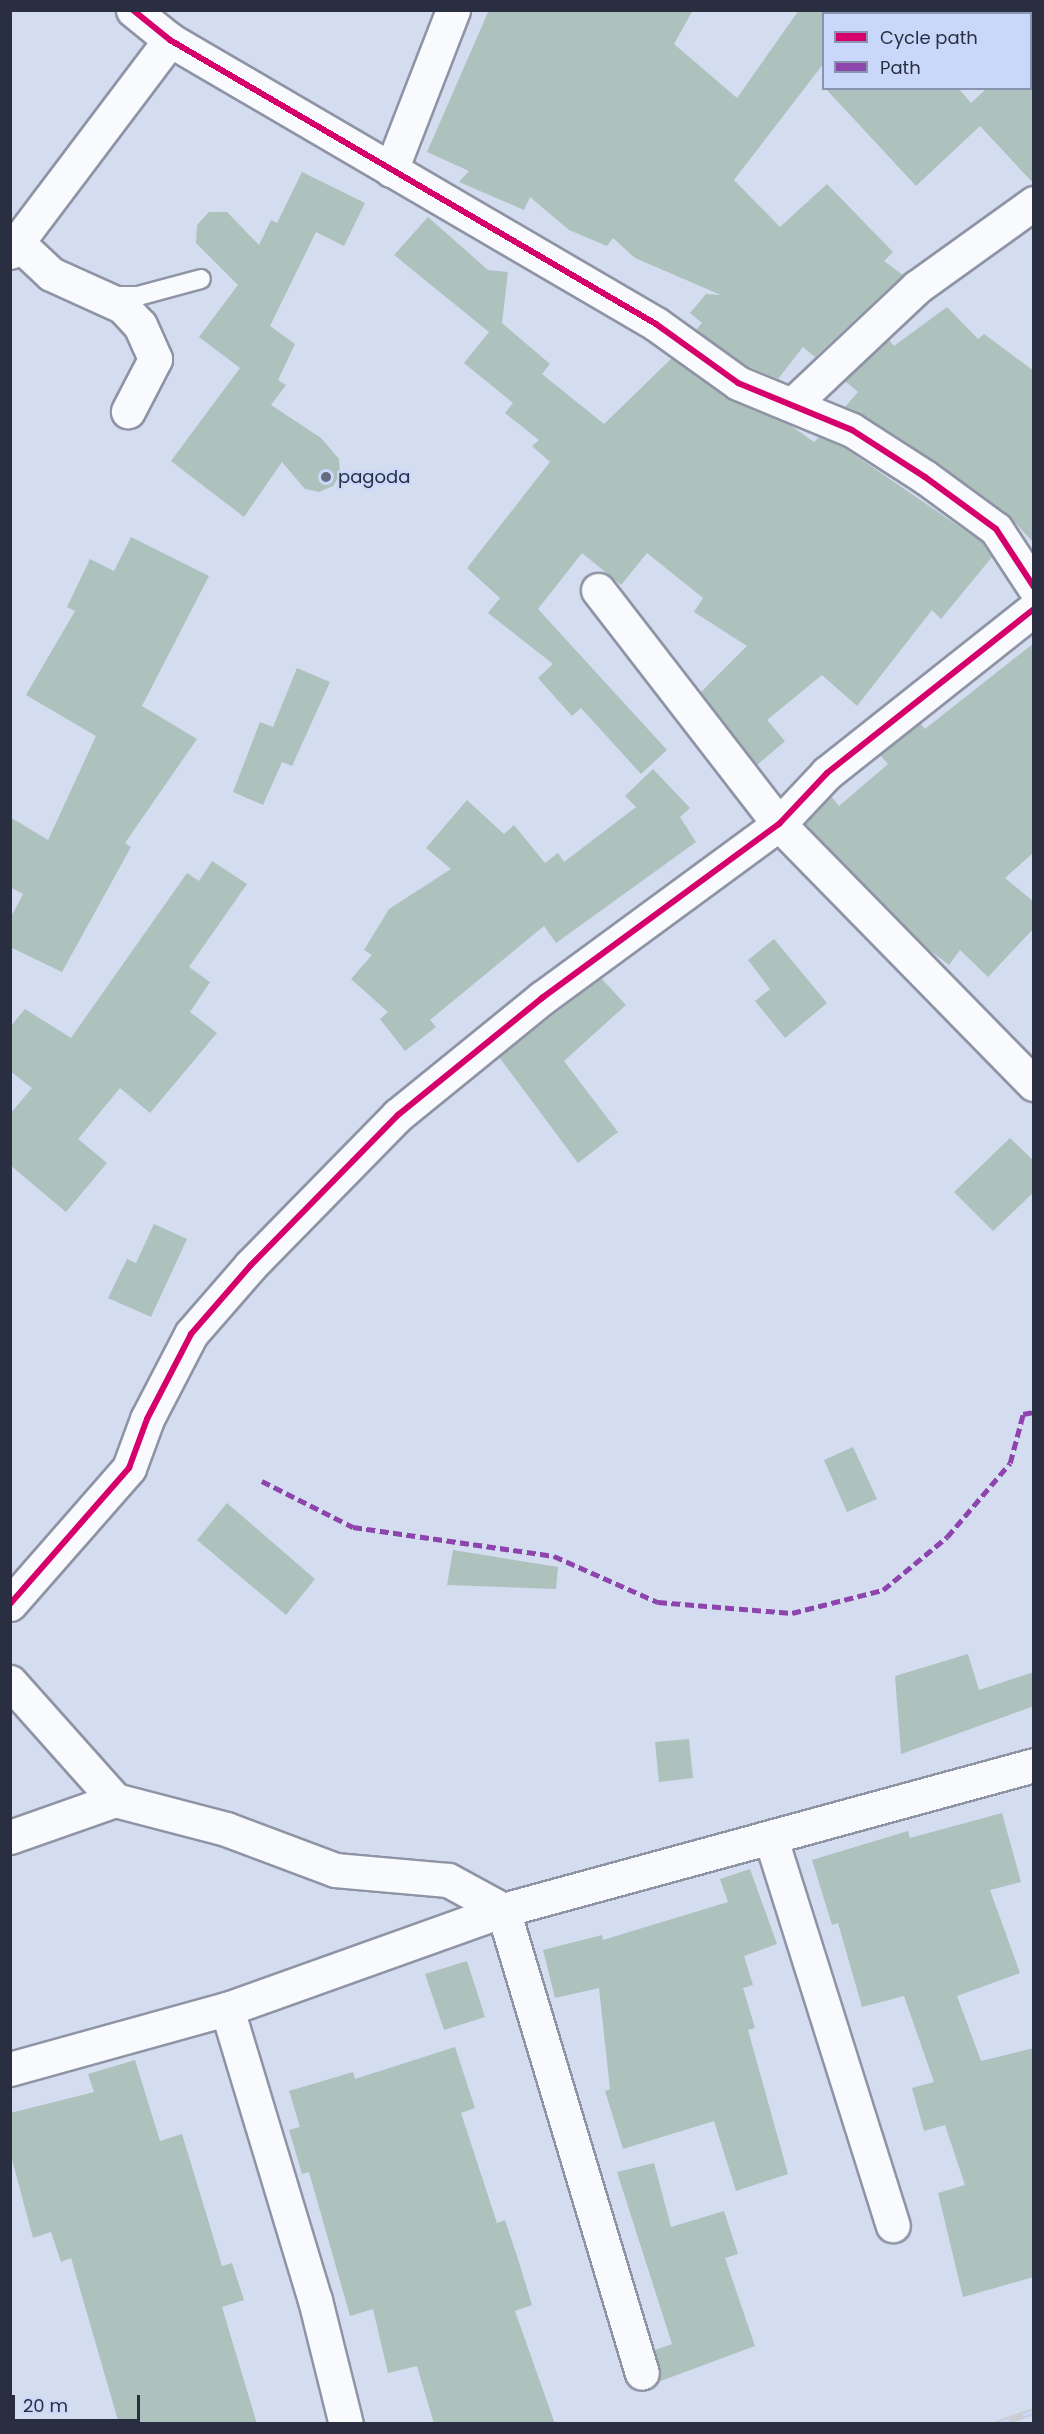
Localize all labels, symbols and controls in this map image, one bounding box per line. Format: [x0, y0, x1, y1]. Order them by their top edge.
legend [822, 12, 1032, 90]
text: Cycle path [880, 25, 978, 50]
text: Path [880, 55, 921, 80]
place label: pagoda [338, 466, 410, 488]
marker: pagoda [319, 470, 333, 484]
scale bar [15, 2383, 142, 2421]
text: 20 m [23, 2393, 68, 2418]

